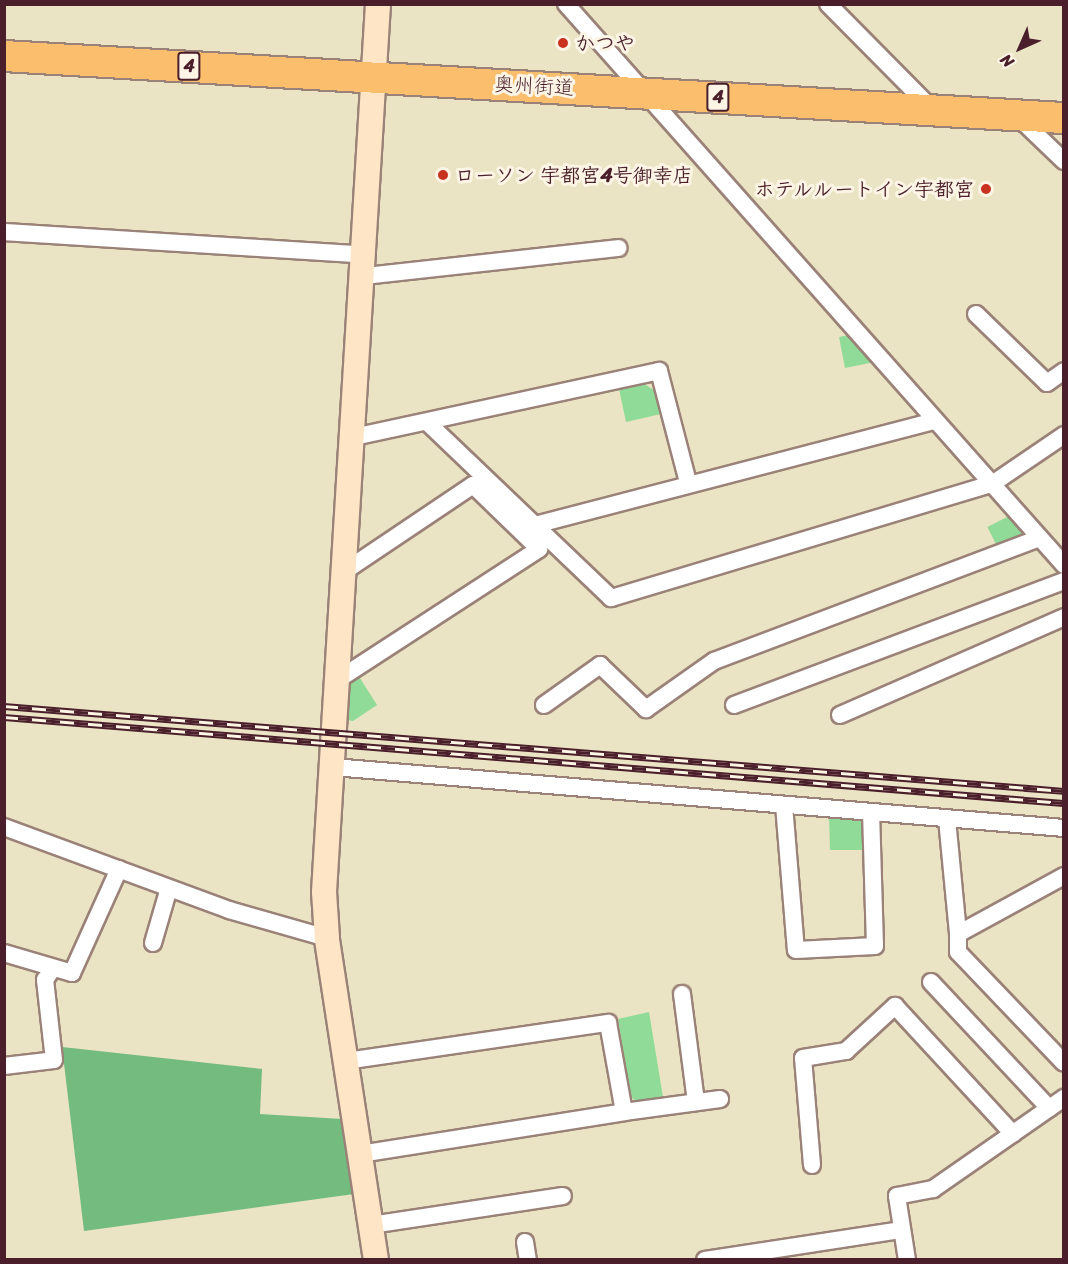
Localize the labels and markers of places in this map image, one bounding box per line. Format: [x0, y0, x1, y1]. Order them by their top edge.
place label: かつや [575, 31, 635, 55]
marker: かつや [556, 36, 570, 50]
place label: ローソン 宇都宮4号御幸店 [455, 163, 693, 187]
marker: ローソン 宇都宮4号御幸店 [436, 168, 450, 182]
place label: ホテルルートイン宇都宮 [753, 177, 974, 201]
marker: ホテルルートイン宇都宮 [979, 182, 993, 196]

